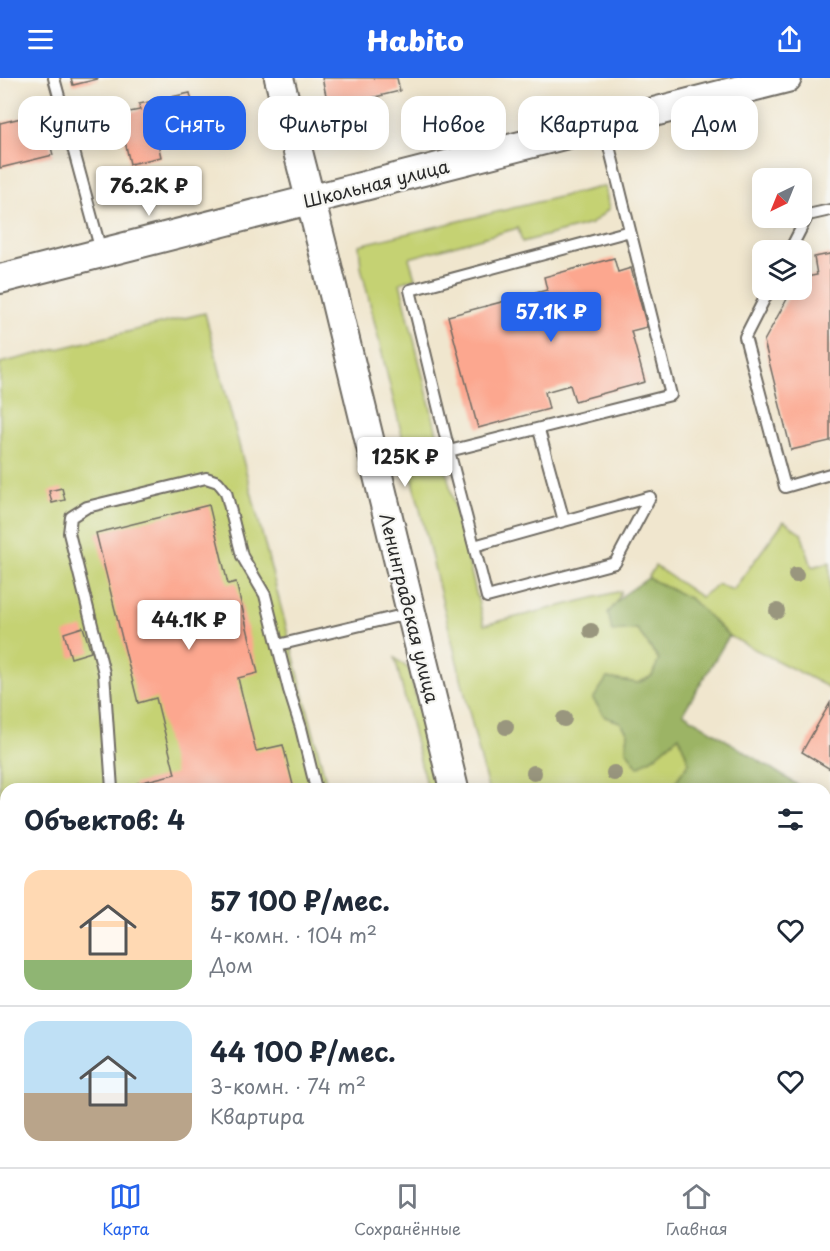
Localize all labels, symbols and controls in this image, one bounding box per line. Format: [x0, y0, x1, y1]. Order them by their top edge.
text: Habito [366, 19, 464, 60]
icon: menu [24, 23, 57, 56]
icon: share [773, 23, 806, 56]
chip: Купить [18, 96, 131, 150]
chip: Снять [143, 96, 246, 150]
chip: Фильтры [258, 96, 389, 150]
chip: Новое [401, 96, 506, 150]
chip: Квартира [518, 96, 659, 150]
chip: Дом [671, 96, 758, 150]
street label: Школьная улица [300, 152, 452, 214]
pin: 76.2K ₽ [94, 166, 204, 217]
north arrow [752, 168, 812, 228]
map controls [752, 168, 812, 300]
text: 76.2K ₽ [110, 170, 188, 200]
button: layers [752, 240, 812, 300]
pin: 57.1K ₽ [496, 292, 606, 343]
text: 57.1K ₽ [515, 296, 587, 326]
pin: 125K ₽ [356, 437, 454, 488]
text: 125K ₽ [371, 441, 439, 471]
street label: Ленинградская улица [373, 510, 447, 706]
pin: 44.1K ₽ [134, 600, 244, 651]
text: 44.1K ₽ [151, 604, 227, 634]
text: Объектов: 4 [24, 800, 185, 839]
icon: filters [774, 803, 807, 836]
text: 57 100 ₽/мес. [210, 881, 390, 920]
icon: home [72, 894, 144, 966]
icon: heart [774, 914, 807, 947]
text: 4-комн. · 104 m² [210, 920, 377, 950]
text: Дом [210, 950, 253, 980]
text: 44 100 ₽/мес. [210, 1032, 396, 1071]
icon: home [72, 1045, 144, 1117]
icon: heart [774, 1065, 807, 1098]
text: 3-комн. · 74 m² [210, 1071, 366, 1101]
text: Квартира [210, 1101, 304, 1131]
tab: Карта [102, 1180, 149, 1240]
tab: Сохранённые [354, 1180, 461, 1240]
tab: Главная [666, 1180, 728, 1240]

